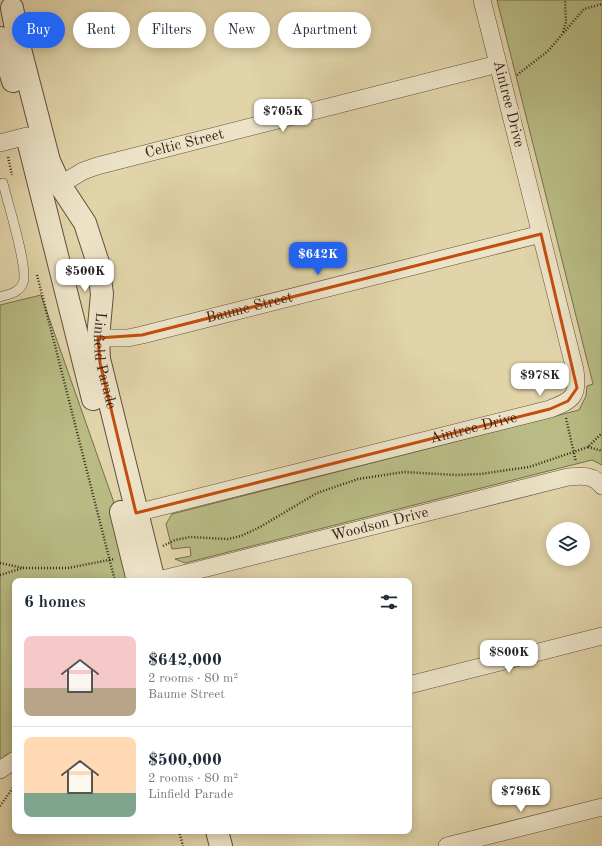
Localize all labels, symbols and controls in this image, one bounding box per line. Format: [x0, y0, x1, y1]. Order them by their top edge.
chip: Buy [12, 12, 65, 48]
chip: Rent [73, 12, 130, 48]
chip: Filters [138, 12, 206, 48]
chip: New [214, 12, 270, 48]
chip: Apartment [278, 12, 371, 48]
street label: Aintree Drive [490, 59, 526, 149]
pin: $705K [255, 99, 311, 133]
text: $705K [263, 105, 303, 118]
street label: Celtic Street [143, 127, 225, 161]
pin: $642K [290, 242, 346, 276]
text: $642K [298, 248, 338, 261]
pin: $500K [57, 259, 113, 293]
text: $500K [65, 265, 105, 278]
street label: Baume Street [204, 290, 294, 326]
street label: Linfield Parade [90, 311, 119, 411]
pin: $978K [512, 363, 568, 397]
text: $978K [520, 369, 560, 382]
street label: Aintree Drive [428, 410, 519, 446]
street label: Woodson Drive [330, 505, 430, 544]
map controls [546, 522, 590, 566]
button: layers [546, 522, 590, 566]
icon: filters [378, 591, 400, 613]
text: 6 homes [24, 594, 86, 611]
pin: $800K [481, 640, 537, 674]
text: $800K [489, 646, 529, 659]
icon: home [56, 652, 104, 700]
text: $642,000 [148, 652, 222, 669]
text: 2 rooms · 80 m² [148, 672, 238, 685]
text: Baume Street [148, 688, 225, 701]
text: $500,000 [148, 752, 222, 769]
icon: home [56, 753, 104, 801]
text: 2 rooms · 80 m² [148, 772, 238, 785]
pin: $796K [493, 779, 549, 813]
text: $796K [501, 785, 541, 798]
text: Linfield Parade [148, 788, 233, 801]

